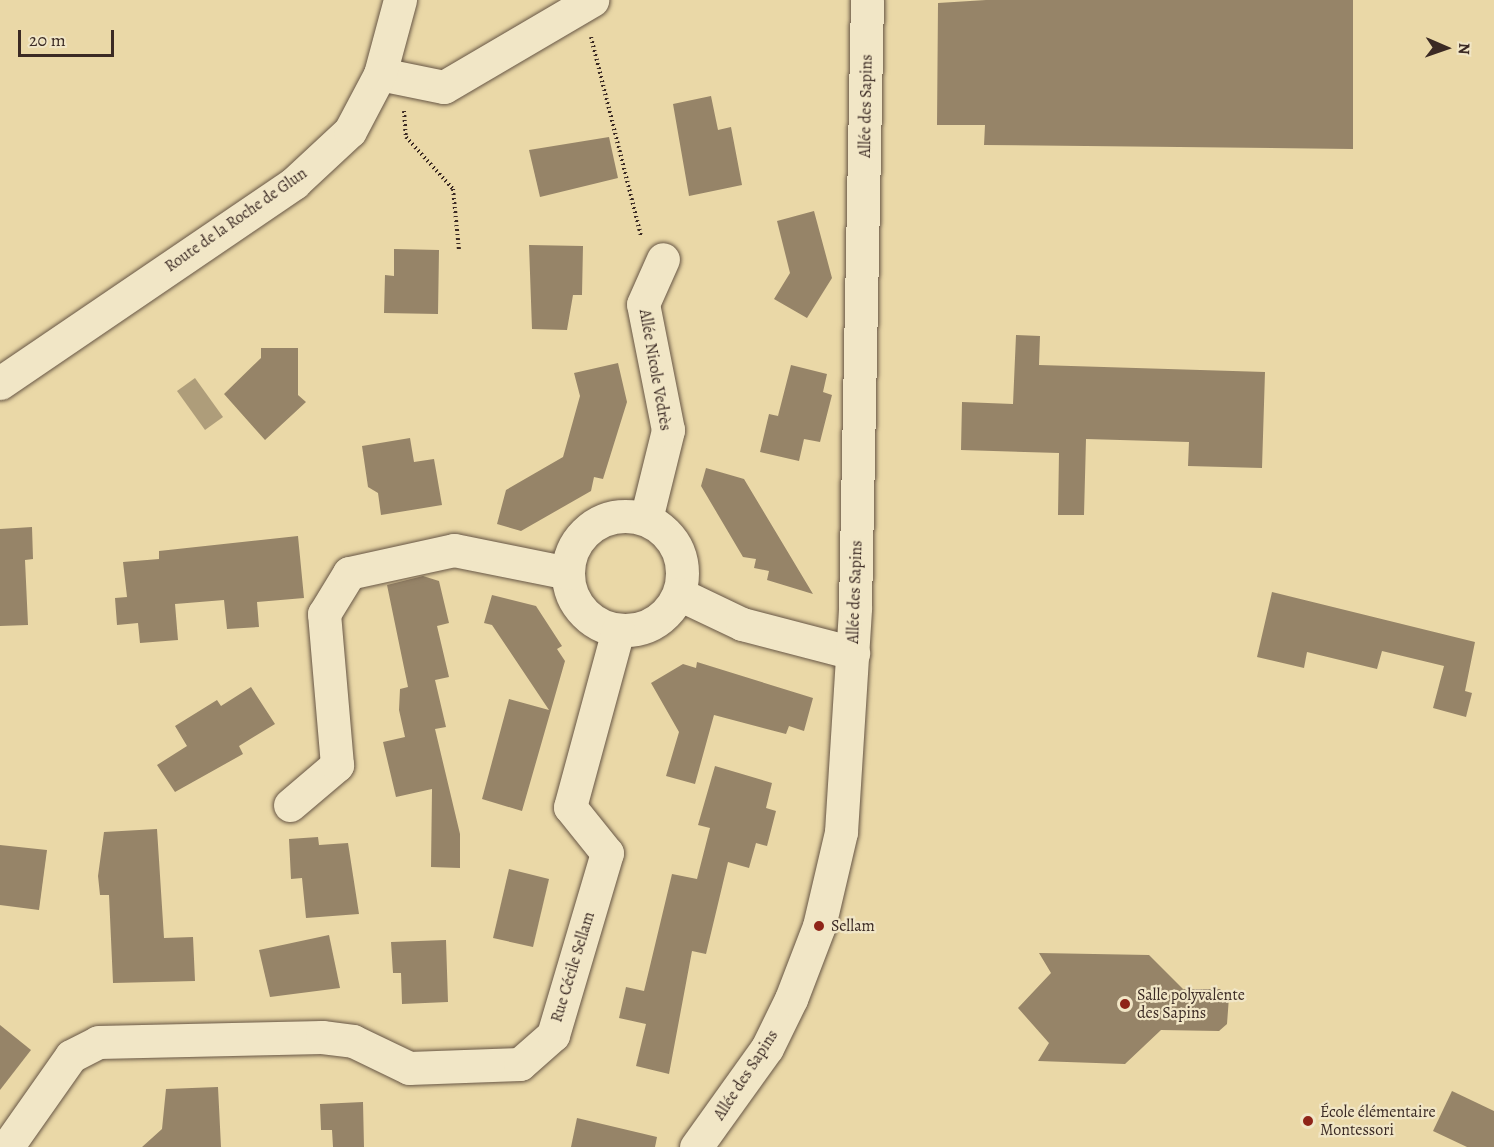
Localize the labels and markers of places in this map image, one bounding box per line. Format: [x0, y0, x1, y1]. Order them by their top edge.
place label: Sellam [831, 916, 875, 936]
marker: Sellam [812, 919, 826, 933]
place label: Salle polyvalente des Sapins [1137, 985, 1245, 1023]
marker: Salle polyvalente des Sapins [1118, 997, 1132, 1011]
place label: École élémentaire Montessori [1320, 1102, 1436, 1140]
marker: École élémentaire Montessori [1301, 1114, 1315, 1128]

